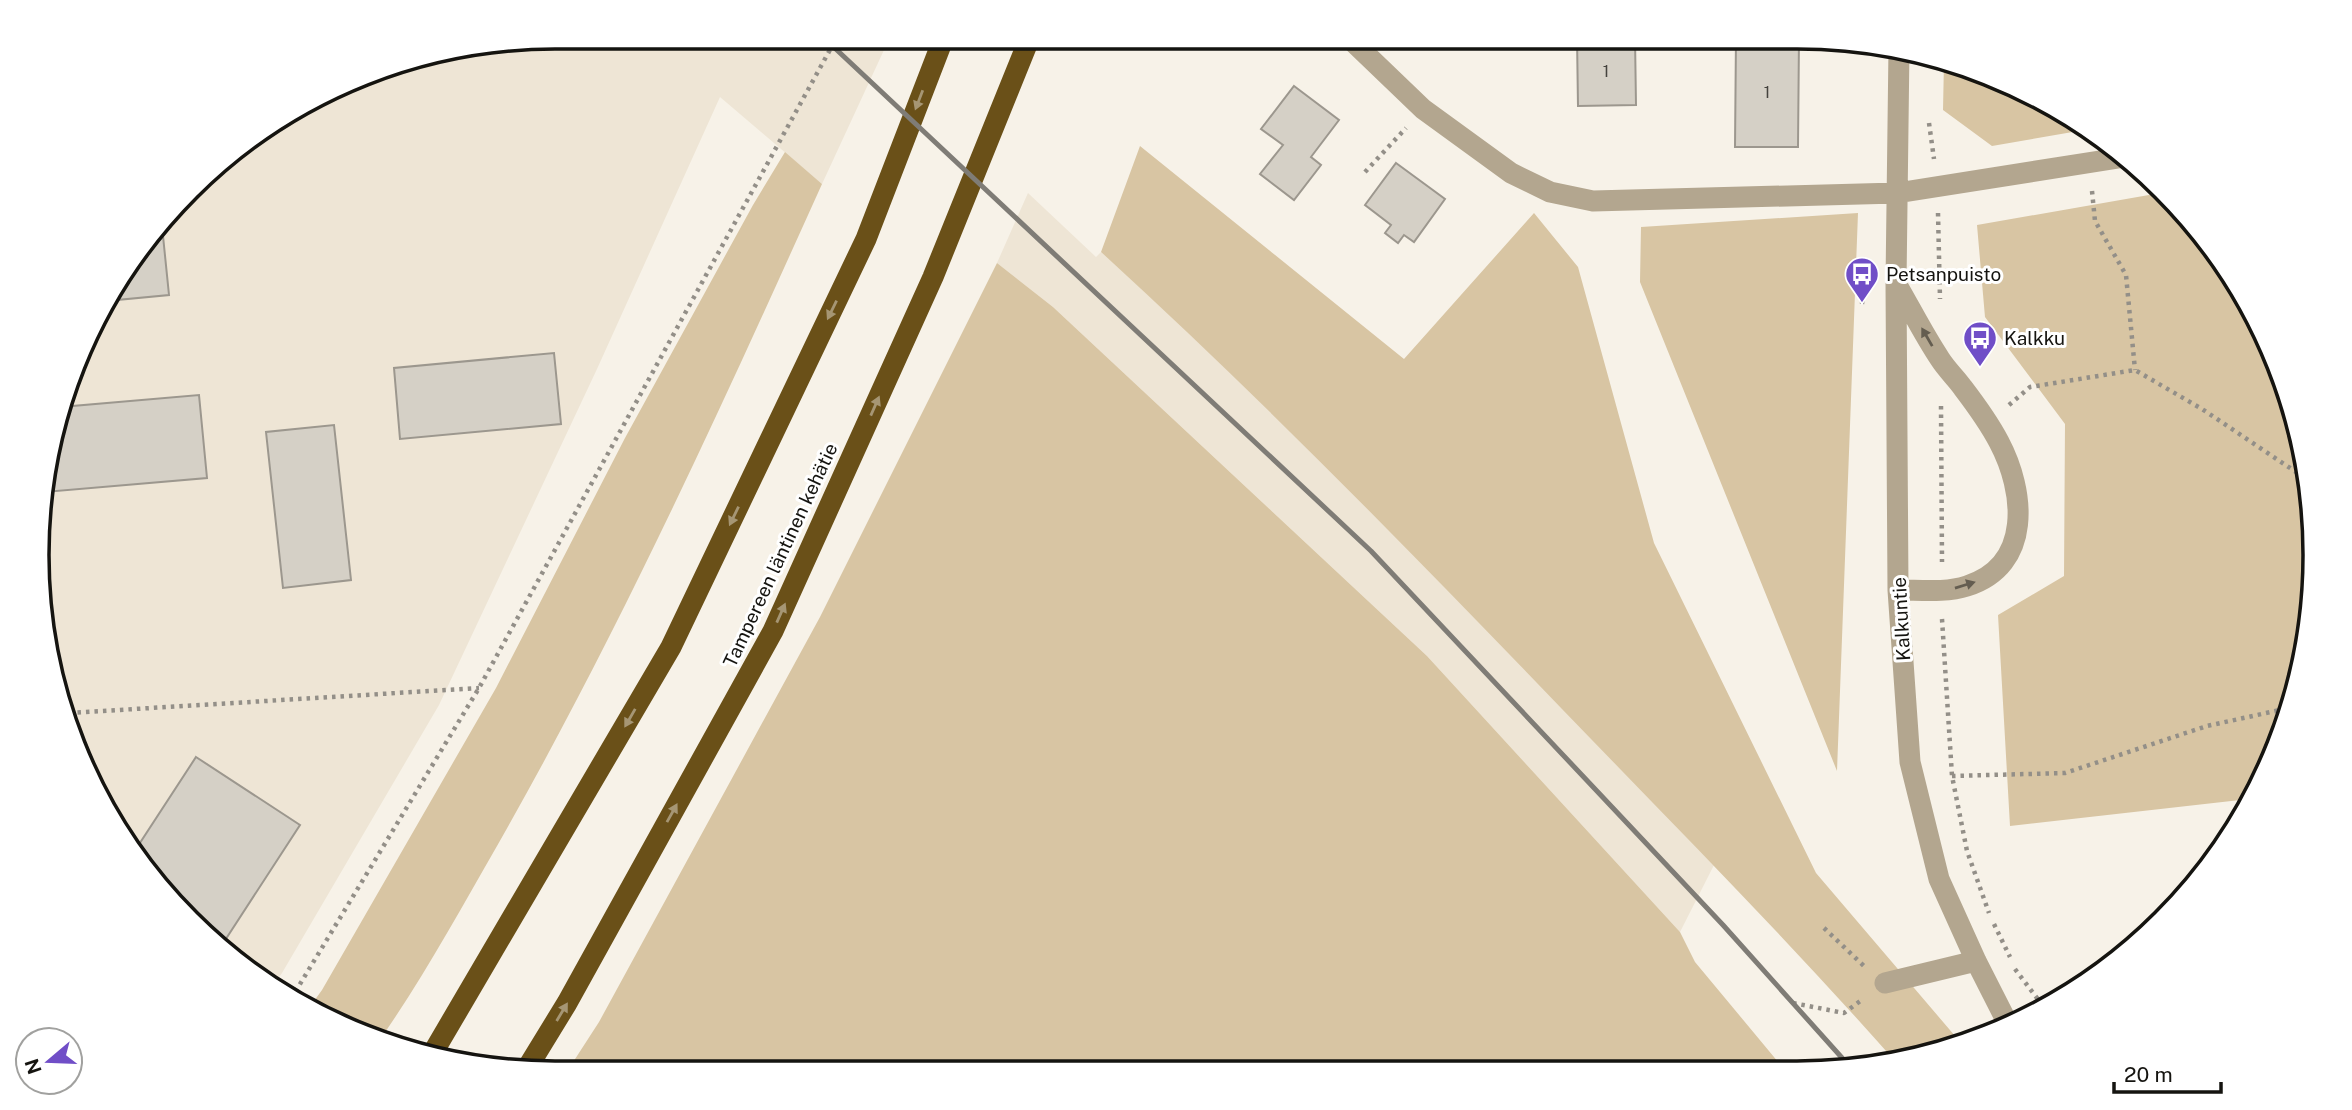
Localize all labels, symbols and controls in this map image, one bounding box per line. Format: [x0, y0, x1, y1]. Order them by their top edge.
house number: 1 [1603, 62, 1609, 81]
house number: 1 [1764, 83, 1770, 102]
one-way arrow [914, 90, 925, 111]
bus stop icon: Petsanpuisto [1843, 255, 1881, 304]
place label: Petsanpuisto [1886, 263, 2001, 285]
one-way arrow [826, 300, 838, 320]
bus stop icon: Kalkku [1961, 319, 1999, 368]
one-way arrow [1921, 327, 1933, 347]
place label: Kalkku [2004, 327, 2065, 349]
one-way arrow [869, 396, 881, 416]
street label: Tampereen läntinen kehätie [718, 439, 842, 671]
one-way arrow [728, 506, 740, 526]
street label: Kalkuntie [1888, 576, 1914, 662]
one-way arrow [1955, 579, 1976, 589]
one-way arrow [776, 603, 787, 624]
one-way arrow [624, 708, 636, 727]
one-way arrow [666, 804, 678, 823]
one-way arrow [556, 1003, 568, 1022]
north arrow [14, 1026, 84, 1096]
scale bar [2114, 1050, 2221, 1094]
text: N [20, 1056, 46, 1077]
text: 20 m [2124, 1062, 2173, 1087]

